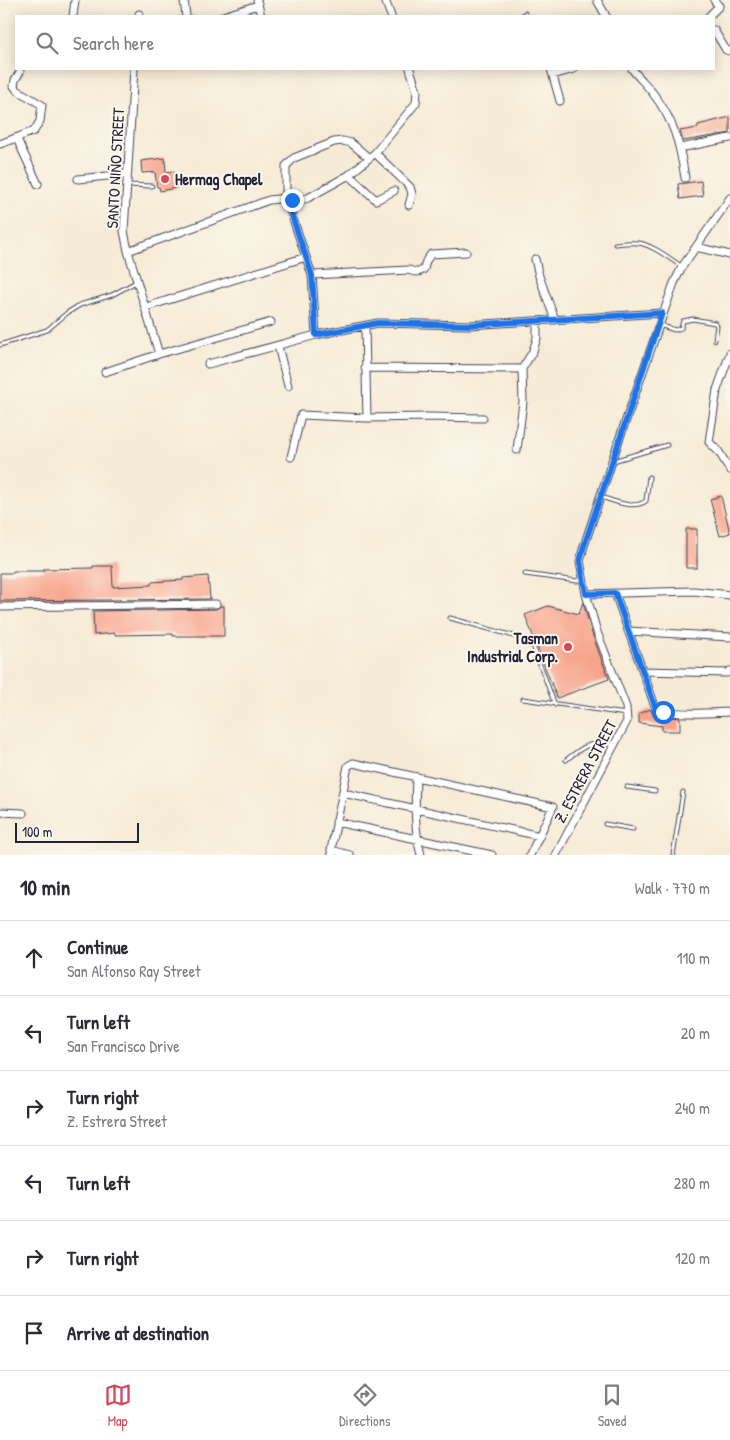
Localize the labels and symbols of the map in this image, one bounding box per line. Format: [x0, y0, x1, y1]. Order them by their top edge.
street label: SANTO NIÑO STREET [101, 107, 129, 229]
place label: Hermag Chapel [175, 168, 263, 191]
marker: Hermag Chapel [159, 173, 171, 185]
route end [281, 189, 304, 212]
place label: Tasman Industrial Corp. [467, 627, 558, 668]
marker: Tasman Industrial Corp. [562, 641, 574, 653]
route start [652, 701, 675, 724]
street label: Z. ESTRERA STREET [549, 715, 622, 826]
scale bar [15, 820, 139, 843]

